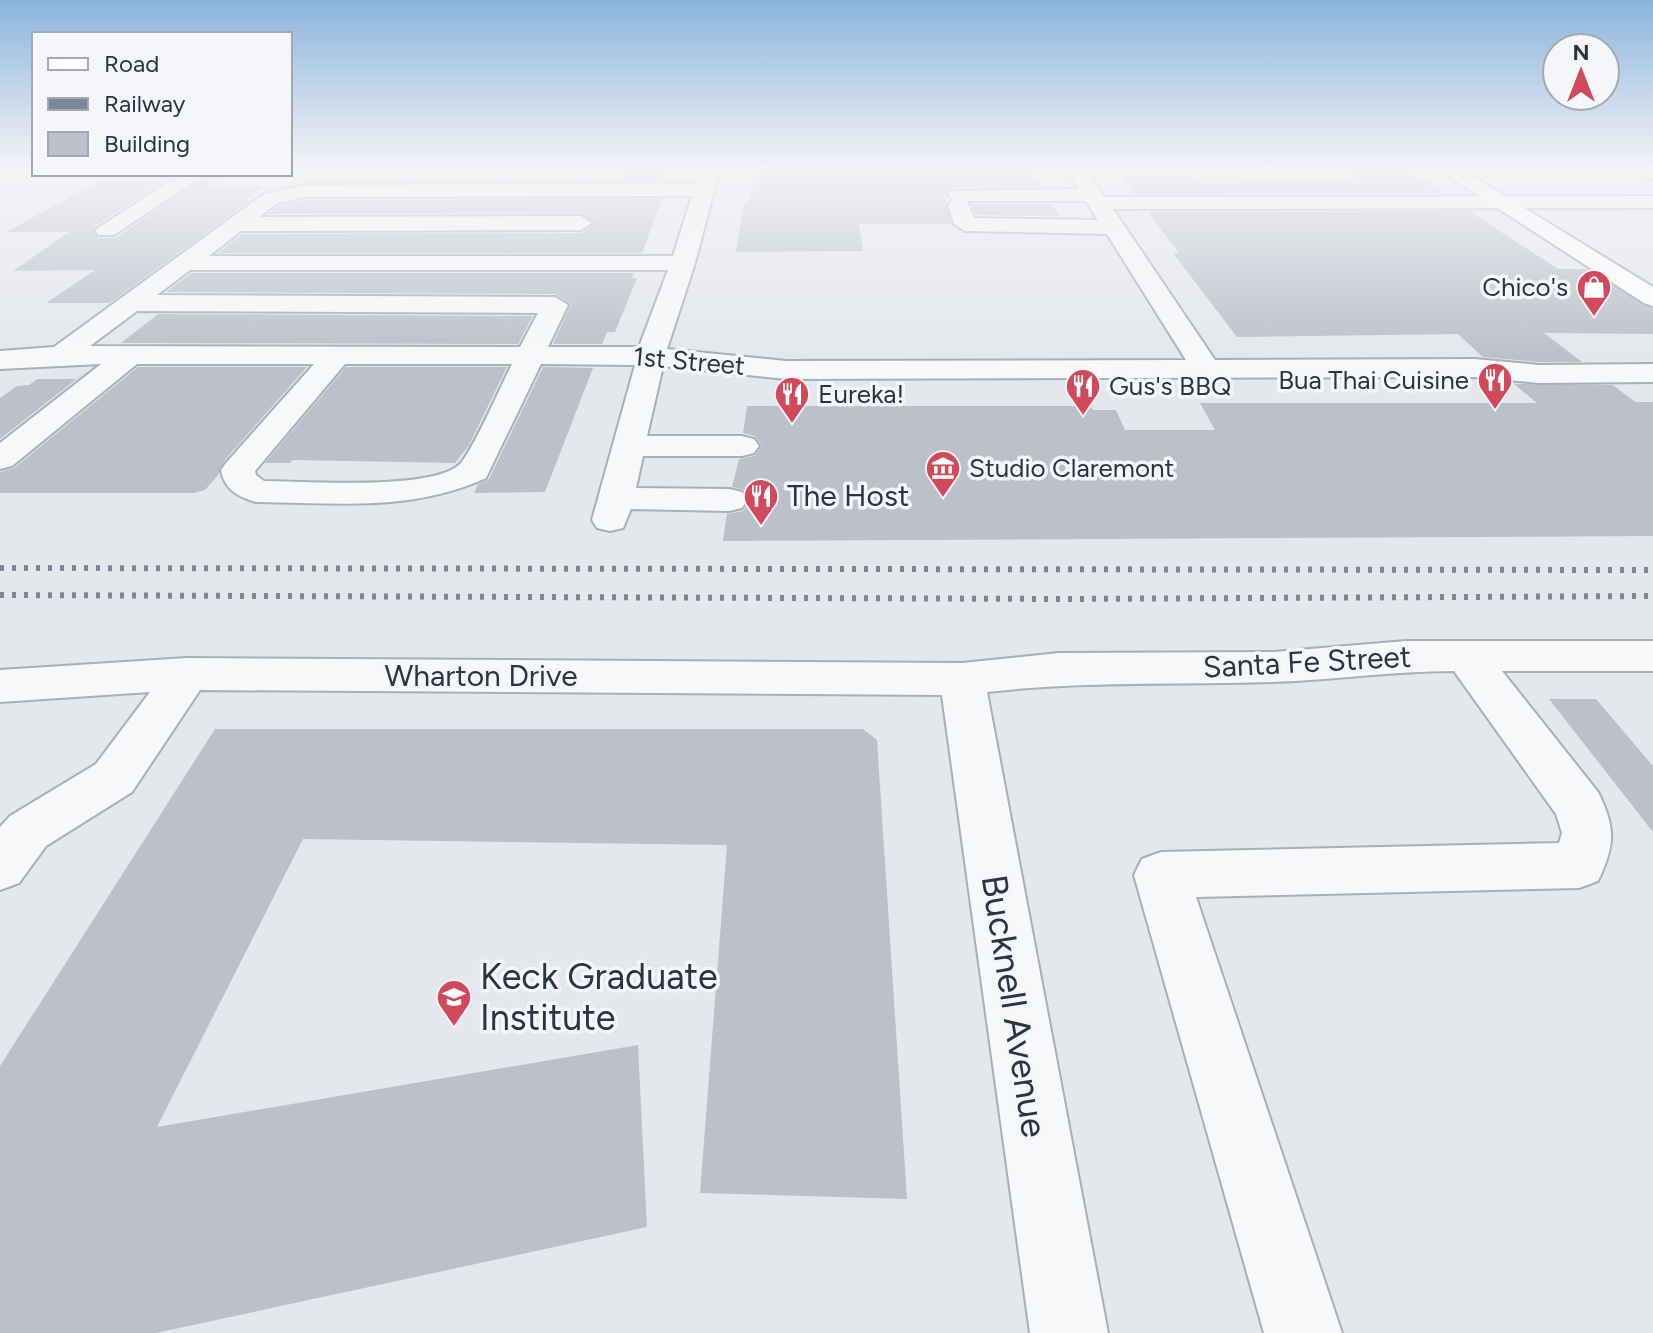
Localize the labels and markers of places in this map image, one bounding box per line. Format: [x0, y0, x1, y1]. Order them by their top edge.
shop icon: Chico's [1575, 268, 1613, 318]
place label: Chico's [1482, 271, 1568, 303]
restaurant icon: Bua Thai Cuisine [1476, 361, 1514, 411]
place label: Bua Thai Cuisine [1278, 364, 1469, 396]
restaurant icon: Gus's BBQ [1064, 367, 1102, 417]
place label: Gus's BBQ [1109, 370, 1231, 402]
restaurant icon: Eureka! [773, 375, 811, 425]
place label: Eureka! [818, 378, 904, 410]
museum icon: Studio Claremont [924, 449, 962, 499]
place label: Studio Claremont [969, 452, 1174, 484]
restaurant icon: The Host [742, 477, 780, 527]
place label: The Host [787, 477, 909, 514]
place label: Keck Graduate Institute [480, 955, 718, 1039]
school or university icon: Keck Graduate Institute [435, 978, 473, 1028]

